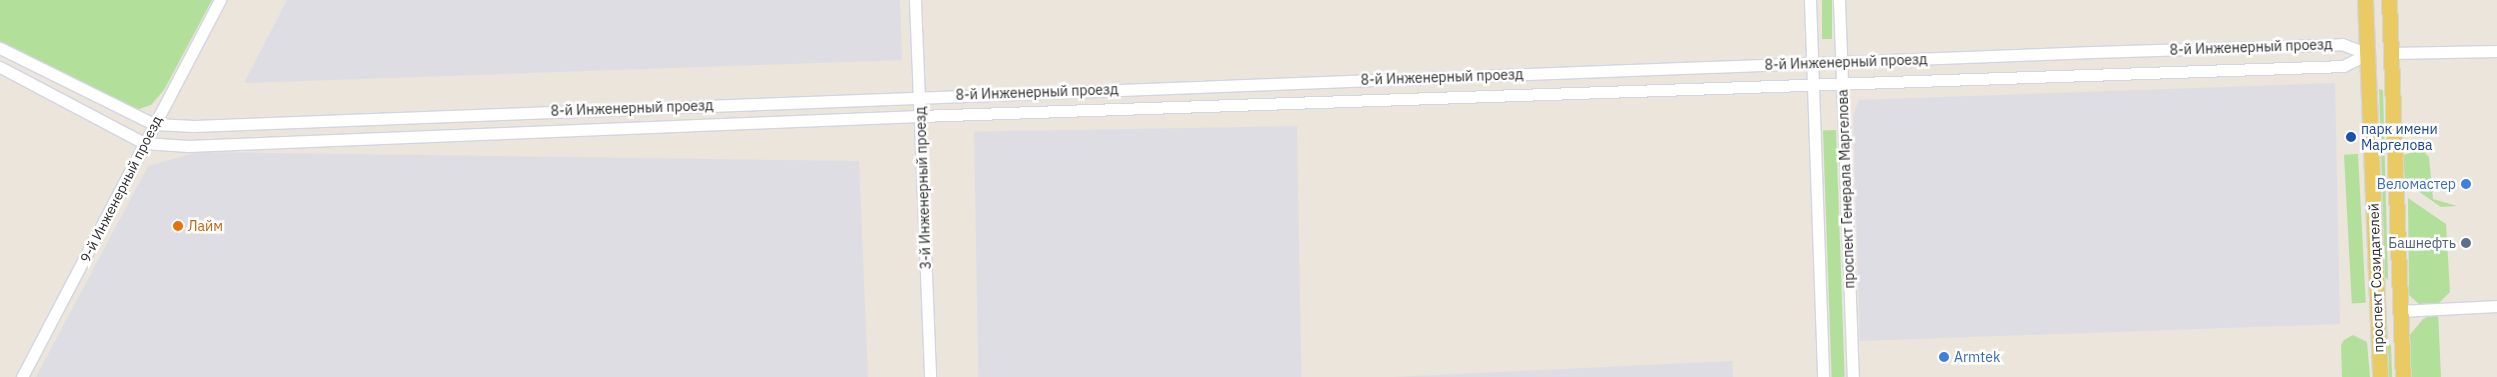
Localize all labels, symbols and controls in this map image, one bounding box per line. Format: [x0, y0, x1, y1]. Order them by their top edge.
street label: 8-й Инженерный проезд [2169, 36, 2333, 58]
street label: 8-й Инженерный проезд [1764, 51, 1928, 73]
street label: 8-й Инженерный проезд [1360, 66, 1524, 88]
street label: 8-й Инженерный проезд [955, 81, 1119, 103]
street label: проспект Генерала Маргелова [1834, 89, 1858, 289]
street label: 8-й Инженерный проезд [550, 97, 714, 119]
street label: 3-й Инженерный проезд [912, 106, 934, 270]
street label: 9-й Инженерный проезд [77, 113, 165, 265]
place label: парк имени Маргелова [2361, 121, 2438, 154]
marker: парк имени Маргелова [2345, 131, 2357, 143]
place label: Веломастер [2377, 176, 2456, 192]
marker: Веломастер [2460, 178, 2472, 190]
street label: проспект Созидателей [2365, 203, 2387, 353]
place label: Лайм [188, 218, 223, 234]
marker: Лайм [172, 220, 184, 232]
place label: Башнефть [2388, 235, 2456, 251]
marker: Башнефть [2460, 237, 2472, 249]
place label: Armtek [1954, 349, 2000, 365]
marker: Armtek [1938, 351, 1950, 363]

